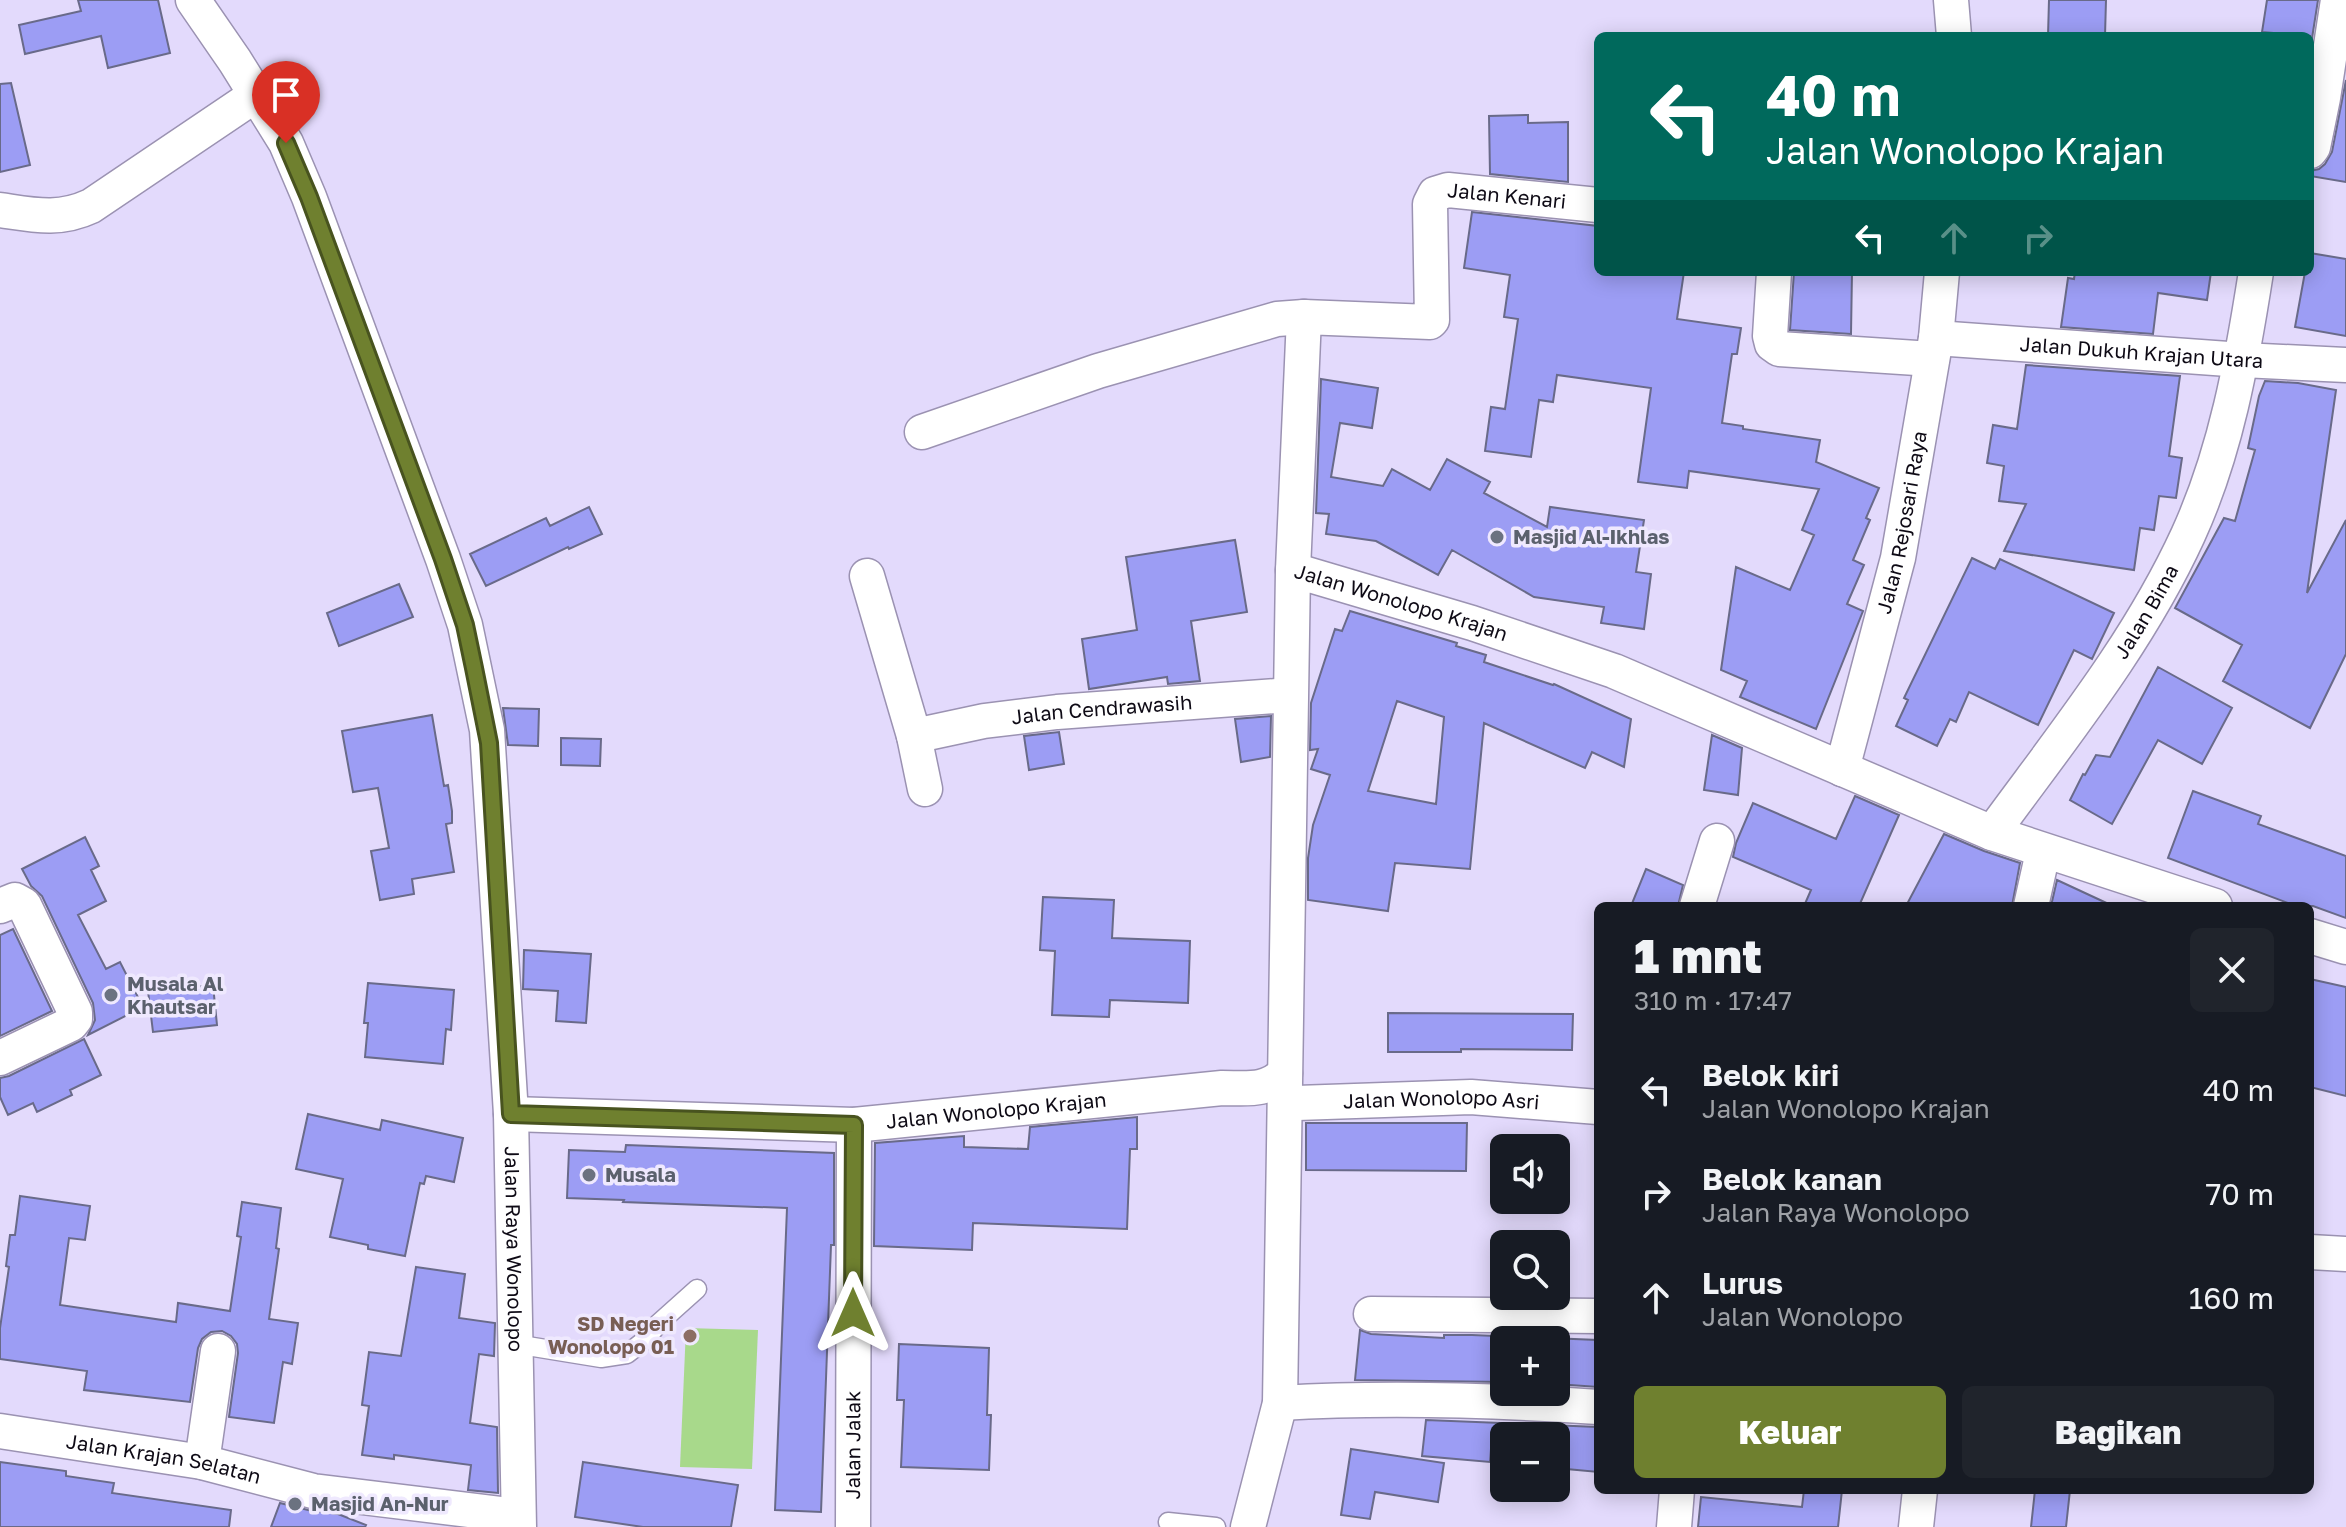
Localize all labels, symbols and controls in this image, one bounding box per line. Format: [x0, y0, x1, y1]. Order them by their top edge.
pin [252, 61, 320, 143]
text: 40 m [1766, 61, 1900, 128]
icon: left [1634, 64, 1738, 168]
icon: arrive [264, 73, 308, 117]
text: Jalan Wonolopo Krajan [1766, 129, 2164, 172]
street label: Jalan Kenari [1446, 177, 1567, 213]
icon: left [1848, 216, 1892, 260]
icon: ahead [1932, 216, 1976, 260]
icon: right [2016, 216, 2060, 260]
street label: Jalan Dukuh Krajan Utara [2019, 331, 2264, 372]
street label: Jalan Rejosari Raya [1871, 429, 1931, 616]
place label: Masjid Al-Ikhlas [1513, 524, 1669, 548]
marker: Masjid Al-Ikhlas [1488, 528, 1506, 546]
street label: Jalan Wonolopo Krajan [1292, 558, 1511, 645]
street label: Jalan Bima [2108, 560, 2183, 663]
street label: Jalan Cendrawasih [1010, 689, 1193, 729]
text: 1 mnt [1634, 926, 1762, 984]
button: close [2190, 928, 2274, 1012]
place label: Musala Al Khautsar [127, 971, 224, 1018]
text: 310 m · 17:47 [1634, 985, 1792, 1016]
marker: Musala Al Khautsar [102, 986, 120, 1004]
text: Belok kiri [1702, 1057, 1839, 1093]
icon: left [1634, 1068, 1678, 1112]
text: 40 m [2203, 1072, 2274, 1108]
street label: Jalan Wonolopo Asri [1342, 1084, 1540, 1113]
street label: Jalan Wonolopo Krajan [885, 1087, 1107, 1133]
text: Jalan Wonolopo Krajan [1702, 1093, 1990, 1124]
map controls [1490, 1134, 1570, 1502]
button: sound [1490, 1134, 1570, 1214]
street label: Jalan Raya Wonolopo [501, 1146, 529, 1352]
text: Belok kanan [1702, 1161, 1882, 1197]
place label: Musala [605, 1162, 676, 1186]
marker: Musala [580, 1166, 598, 1184]
icon: right [1634, 1172, 1678, 1216]
text: 70 m [2205, 1176, 2274, 1212]
text: Jalan Raya Wonolopo [1702, 1197, 1970, 1228]
button: search [1490, 1230, 1570, 1310]
text: Lurus [1702, 1265, 1783, 1301]
position arrow [811, 1271, 895, 1355]
icon: ahead [1634, 1276, 1678, 1320]
text: 160 m [2189, 1280, 2274, 1316]
text: Jalan Wonolopo [1702, 1301, 1903, 1332]
place label: SD Negeri Wonolopo 01 [548, 1311, 674, 1358]
button: + [1490, 1326, 1570, 1406]
marker: SD Negeri Wonolopo 01 [681, 1327, 699, 1345]
button: Keluar [1634, 1386, 1946, 1478]
button: Bagikan [1962, 1386, 2274, 1478]
street label: Jalan Jalak [840, 1391, 864, 1499]
button: − [1490, 1422, 1570, 1502]
street label: Jalan Krajan Selatan [65, 1428, 264, 1488]
place label: Masjid An-Nur [311, 1491, 449, 1515]
marker: Masjid An-Nur [286, 1495, 304, 1513]

